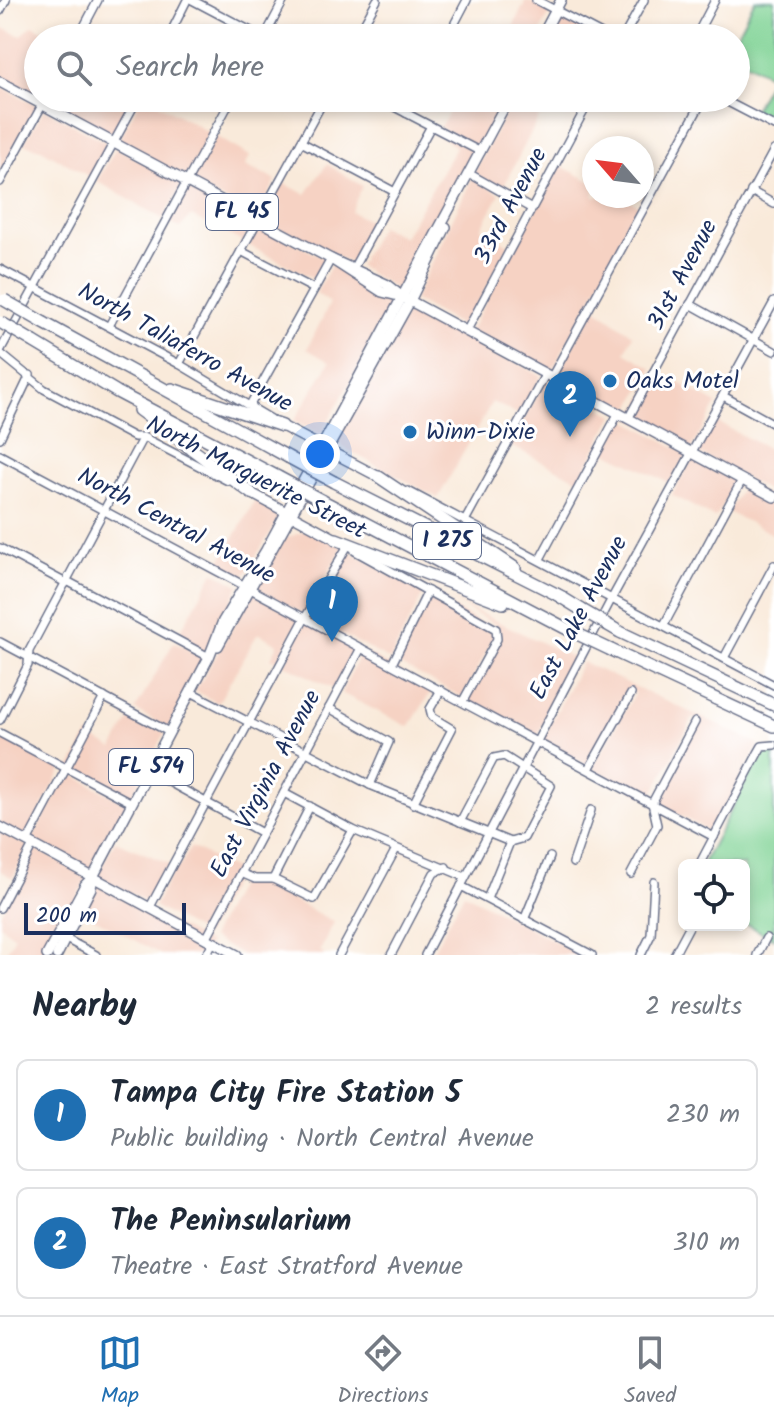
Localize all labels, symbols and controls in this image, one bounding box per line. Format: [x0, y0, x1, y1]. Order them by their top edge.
search box [24, 24, 750, 112]
text: Search here [116, 44, 264, 92]
icon: search [52, 46, 96, 90]
north arrow [582, 136, 654, 208]
street label: 33rd Avenue [464, 140, 558, 271]
road number: FL 45 [206, 194, 278, 230]
street label: 31st Avenue [637, 212, 729, 338]
street label: North Taliaferro Avenue [70, 273, 300, 423]
place label: Oaks Motel [626, 362, 739, 401]
pin: 2 [544, 371, 596, 437]
marker: Oaks Motel [601, 372, 619, 390]
street label: North Marguerite Street [139, 405, 374, 551]
place label: Winn-Dixie [426, 413, 535, 452]
marker: Winn-Dixie [401, 423, 419, 441]
your location [300, 434, 340, 474]
street label: North Central Avenue [70, 457, 282, 595]
road number: I 275 [413, 523, 481, 559]
street label: East Lake Avenue [519, 529, 639, 707]
pin: 1 [306, 576, 358, 642]
street label: East Virginia Avenue [200, 683, 332, 885]
road number: FL 574 [109, 749, 193, 785]
map controls [678, 859, 750, 931]
button: locate [678, 859, 750, 931]
scale bar [24, 899, 186, 935]
text: 200 m [36, 899, 97, 934]
text: Nearby [32, 980, 137, 1034]
text: 2 results [645, 986, 742, 1028]
text: Tampa City Fire Station 5 [110, 1070, 461, 1118]
text: 1 [56, 1094, 64, 1136]
text: 230 m [666, 1094, 740, 1136]
text: Public building · North Central Avenue [110, 1118, 534, 1160]
text: The Peninsularium [110, 1198, 351, 1246]
text: 2 [52, 1222, 68, 1264]
text: 310 m [673, 1222, 740, 1264]
text: Theatre · East Stratford Avenue [110, 1246, 463, 1288]
tab: Map [98, 1331, 142, 1414]
tab: Directions [337, 1331, 429, 1414]
tab: Saved [624, 1331, 676, 1414]

